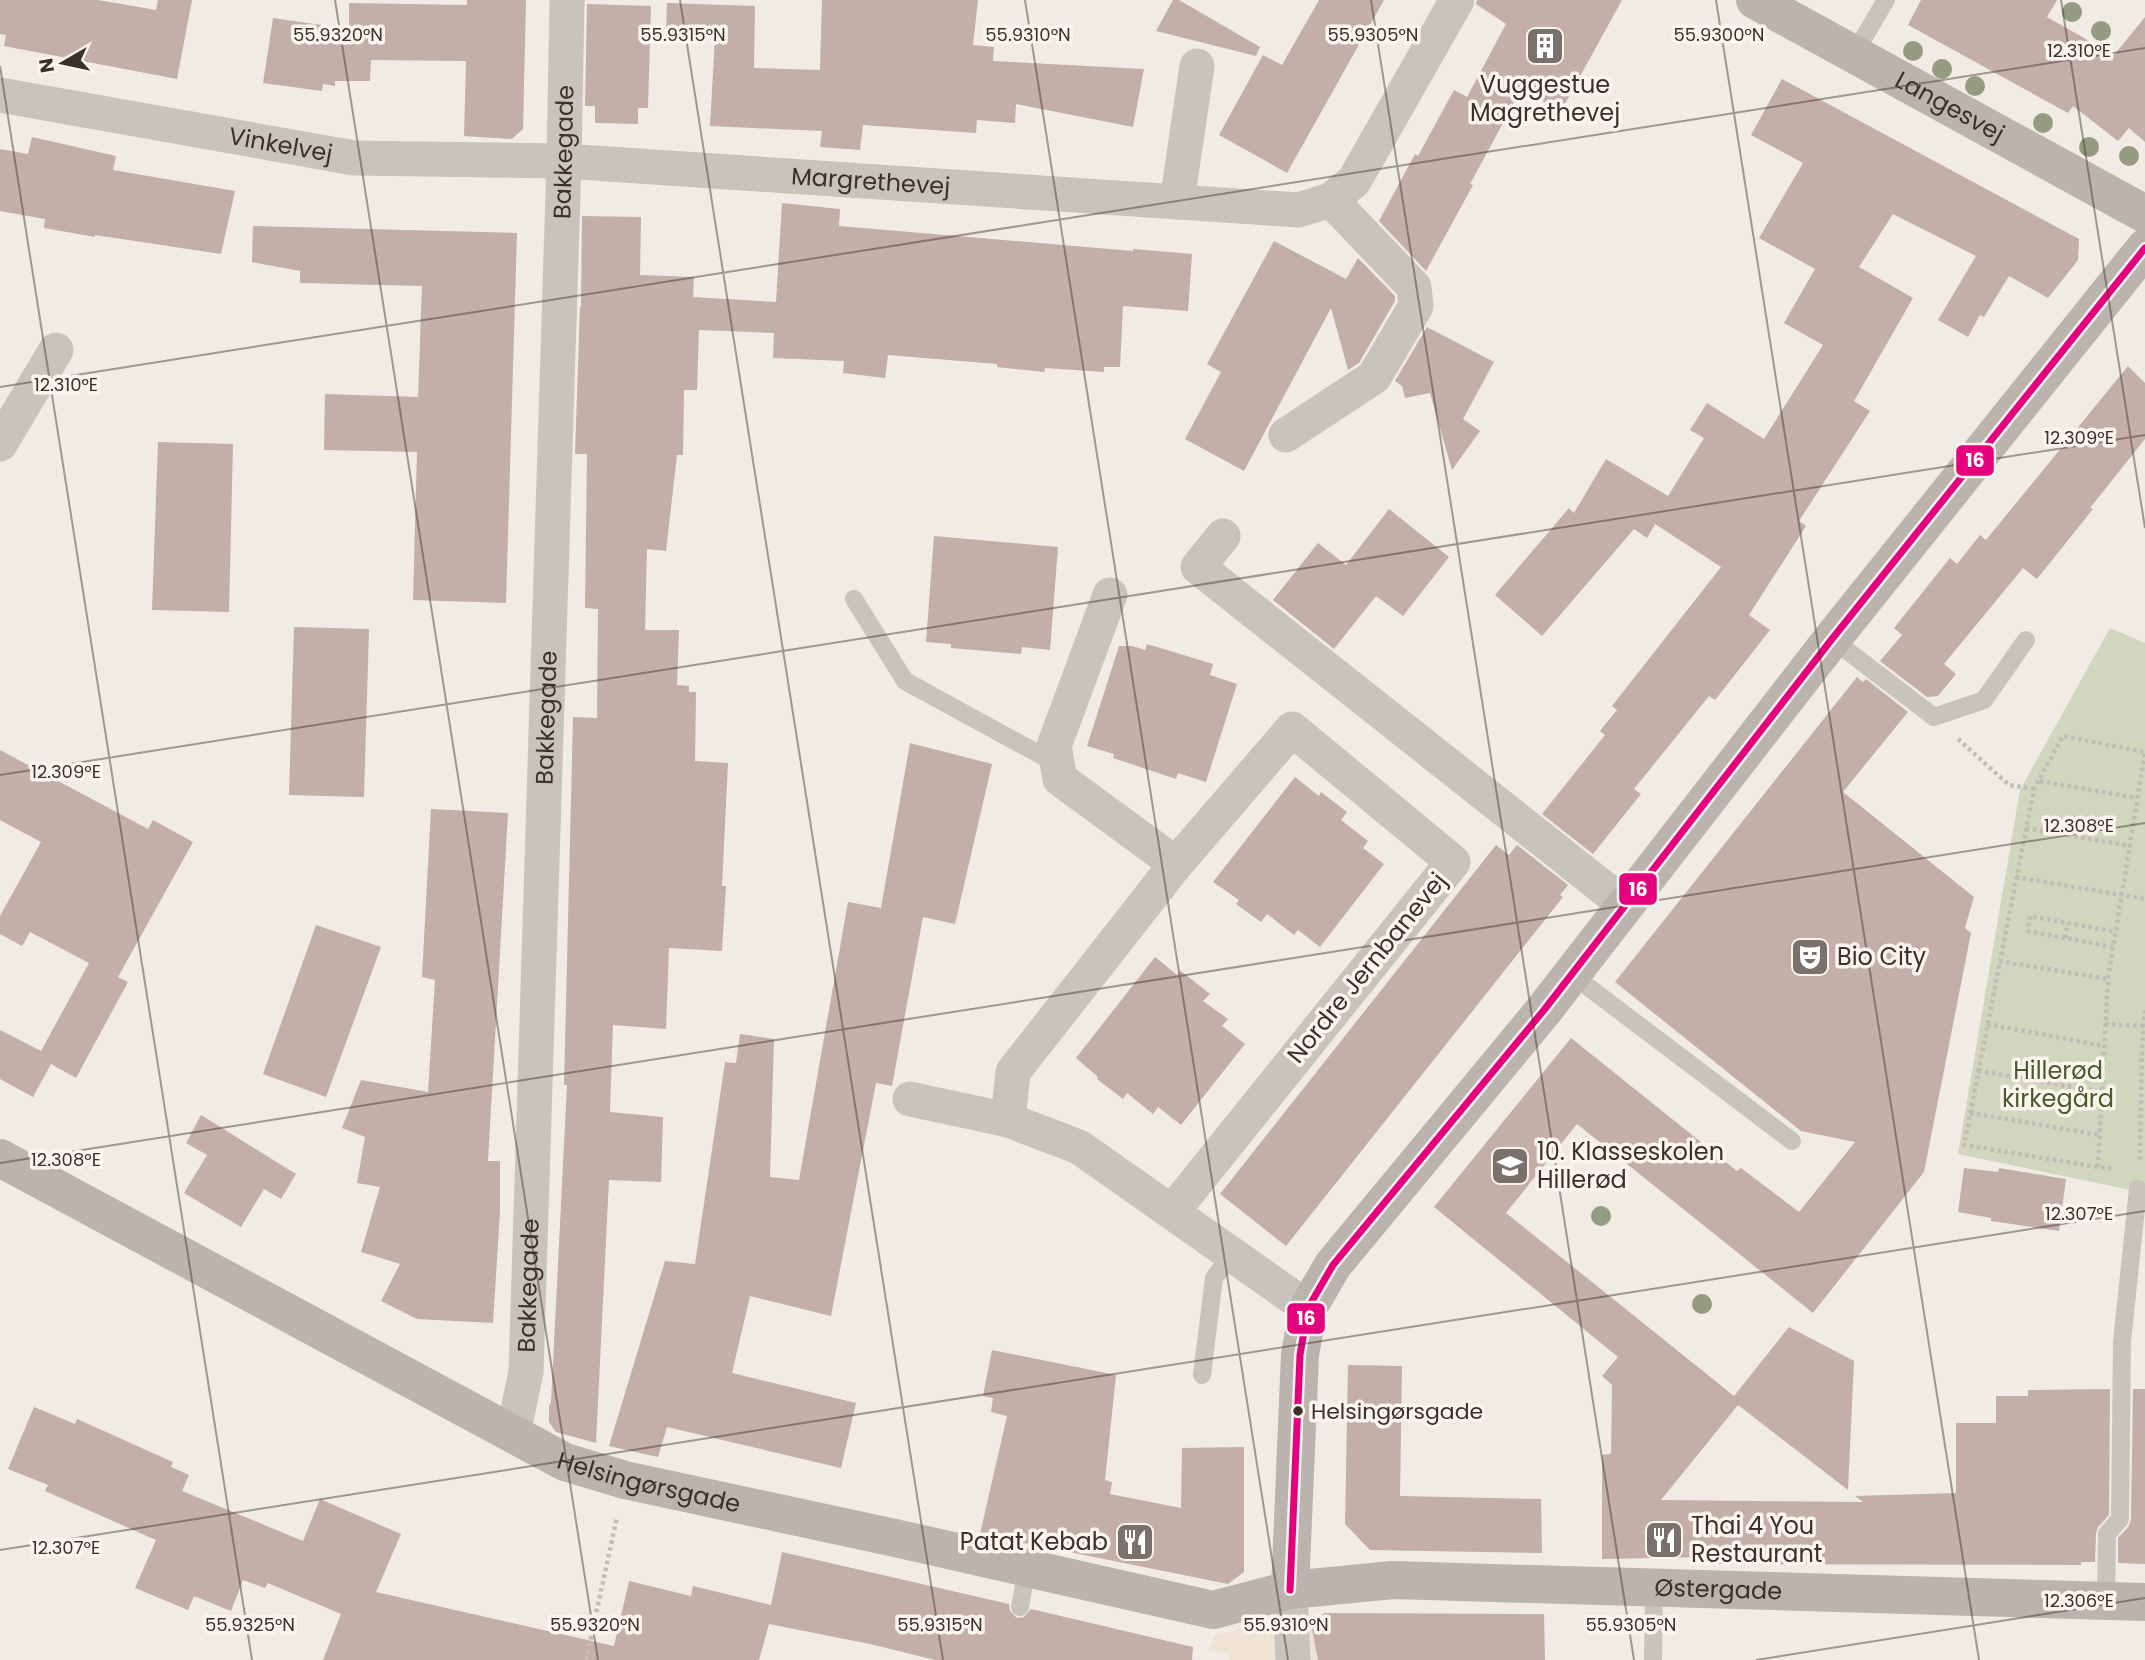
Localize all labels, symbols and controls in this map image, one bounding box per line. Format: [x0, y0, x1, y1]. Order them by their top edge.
text: 55.9320°N [293, 22, 383, 47]
text: 55.9315°N [640, 22, 726, 47]
text: 55.9310°N [985, 22, 1071, 47]
text: 55.9305°N [1328, 22, 1418, 47]
text: 55.9300°N [1674, 22, 1764, 47]
building icon: Vuggestue Magrethevej [1524, 25, 1566, 67]
north arrow [28, 28, 98, 98]
text: 12.310°E [2047, 38, 2111, 63]
text: N [32, 56, 61, 75]
street label: Langesvej [1889, 63, 2010, 150]
place label: Vuggestue Magrethevej [1470, 68, 1620, 129]
street label: Bakkegade [545, 85, 581, 220]
street label: Vinkelvej [226, 119, 335, 170]
street label: Margrethevej [790, 159, 951, 203]
text: 12.310°E [34, 372, 98, 397]
text: 12.309°E [2044, 425, 2114, 450]
line badge: 16 [1955, 444, 1995, 477]
text: 16 [1965, 447, 1985, 474]
street label: Bakkegade [527, 650, 565, 785]
text: 12.309°E [31, 759, 101, 784]
text: 12.308°E [2044, 813, 2114, 838]
street label: Nordre Jernbanevej [1279, 865, 1454, 1070]
line badge: 16 [1618, 872, 1658, 906]
text: 16 [1628, 876, 1648, 903]
theatre icon: Bio City [1789, 936, 1831, 978]
place label: Bio City [1837, 940, 1927, 973]
park label: Hillerød kirkegård [2002, 1054, 2114, 1115]
place label: 10. Klasseskolen Hillerød [1537, 1135, 1724, 1196]
school or university icon: 10. Klasseskolen Hillerød [1489, 1145, 1531, 1187]
text: 12.308°E [31, 1147, 101, 1172]
text: 12.307°E [2045, 1201, 2113, 1226]
street label: Bakkegade [510, 1218, 547, 1353]
line badge: 16 [1286, 1302, 1326, 1335]
text: 16 [1296, 1305, 1316, 1332]
place label: Helsingørsgade [1311, 1396, 1483, 1427]
marker: Helsingørsgade [1291, 1404, 1305, 1418]
street label: Helsingørsgade [553, 1444, 744, 1520]
place label: Thai 4 You Restaurant [1691, 1509, 1823, 1570]
restaurant icon: Thai 4 You Restaurant [1643, 1519, 1685, 1561]
restaurant icon: Patat Kebab [1114, 1521, 1156, 1563]
place label: Patat Kebab [960, 1525, 1108, 1558]
text: 12.307°E [32, 1535, 100, 1560]
street label: Østergade [1654, 1571, 1783, 1607]
text: 12.306°E [2044, 1588, 2114, 1613]
text: 55.9325°N [205, 1612, 295, 1637]
text: 55.9320°N [550, 1612, 640, 1637]
text: 55.9315°N [897, 1612, 983, 1637]
text: 55.9310°N [1243, 1612, 1329, 1637]
text: 55.9305°N [1586, 1612, 1676, 1637]

